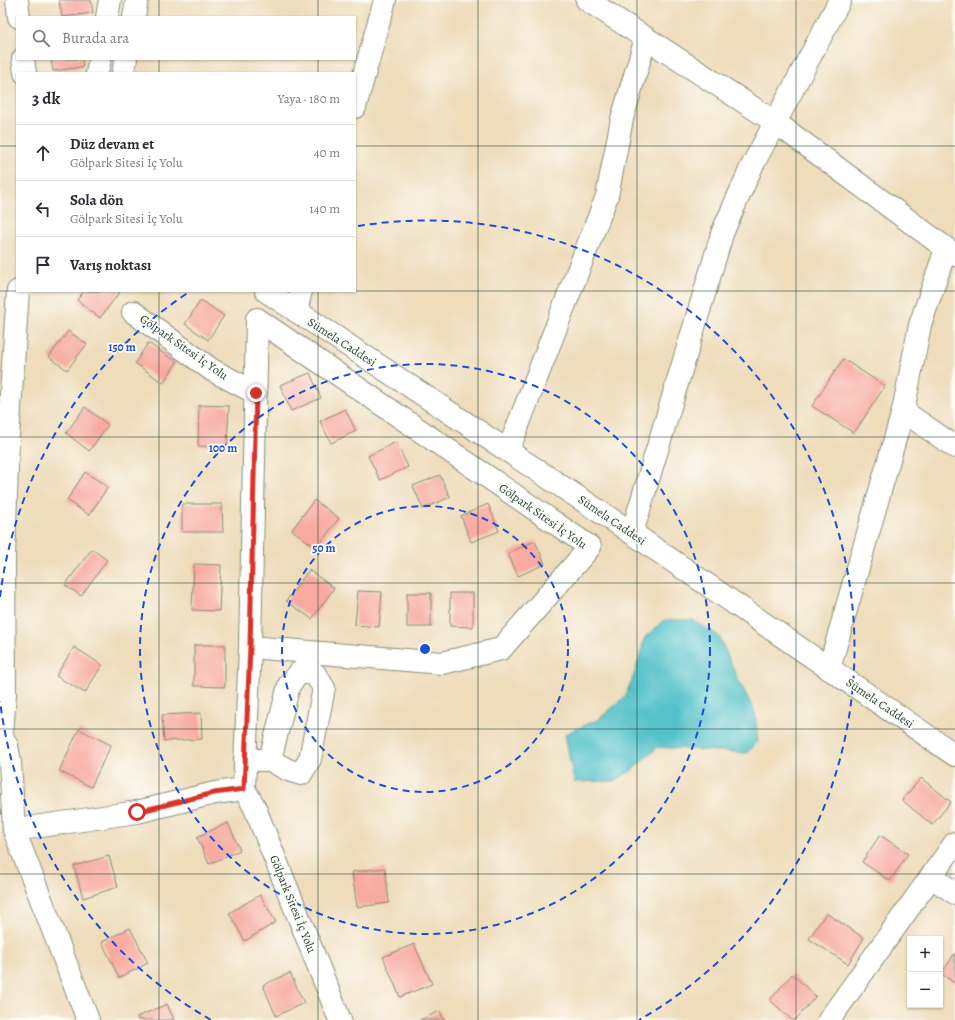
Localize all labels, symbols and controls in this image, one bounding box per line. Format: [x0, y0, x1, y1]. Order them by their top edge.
search box [16, 16, 356, 60]
icon: search [30, 27, 52, 49]
text: Burada ara [62, 28, 129, 48]
text: 3 dk [32, 87, 60, 110]
text: Yaya · 180 m [278, 90, 340, 107]
text: Düz devam et [70, 134, 154, 154]
icon: ahead [32, 142, 54, 164]
text: 40 m [314, 144, 340, 161]
text: Gölpark Sitesi İç Yolu [70, 154, 183, 171]
text: Sola dön [70, 190, 123, 210]
icon: left [32, 198, 54, 220]
text: 140 m [309, 200, 340, 217]
text: Gölpark Sitesi İç Yolu [70, 210, 183, 227]
icon: arrive [32, 254, 54, 276]
text: Varış noktası [70, 255, 151, 275]
street label: Gölpark Sitesi İç Yolu [137, 311, 232, 384]
street label: Sümela Caddesi [305, 314, 379, 370]
text: 150 m [108, 339, 136, 355]
route end [247, 384, 265, 402]
text: 100 m [209, 440, 237, 456]
street label: Gölpark Sitesi İç Yolu [496, 480, 591, 553]
street label: Sümela Caddesi [575, 491, 649, 549]
text: 50 m [312, 540, 336, 556]
centre of rings [418, 642, 432, 656]
street label: Sümela Caddesi [843, 674, 917, 732]
route start [128, 803, 146, 821]
street label: Gölpark Sitesi İç Yolu [266, 853, 320, 956]
map controls [907, 936, 943, 1008]
button: + [907, 936, 943, 972]
button: − [907, 972, 943, 1008]

